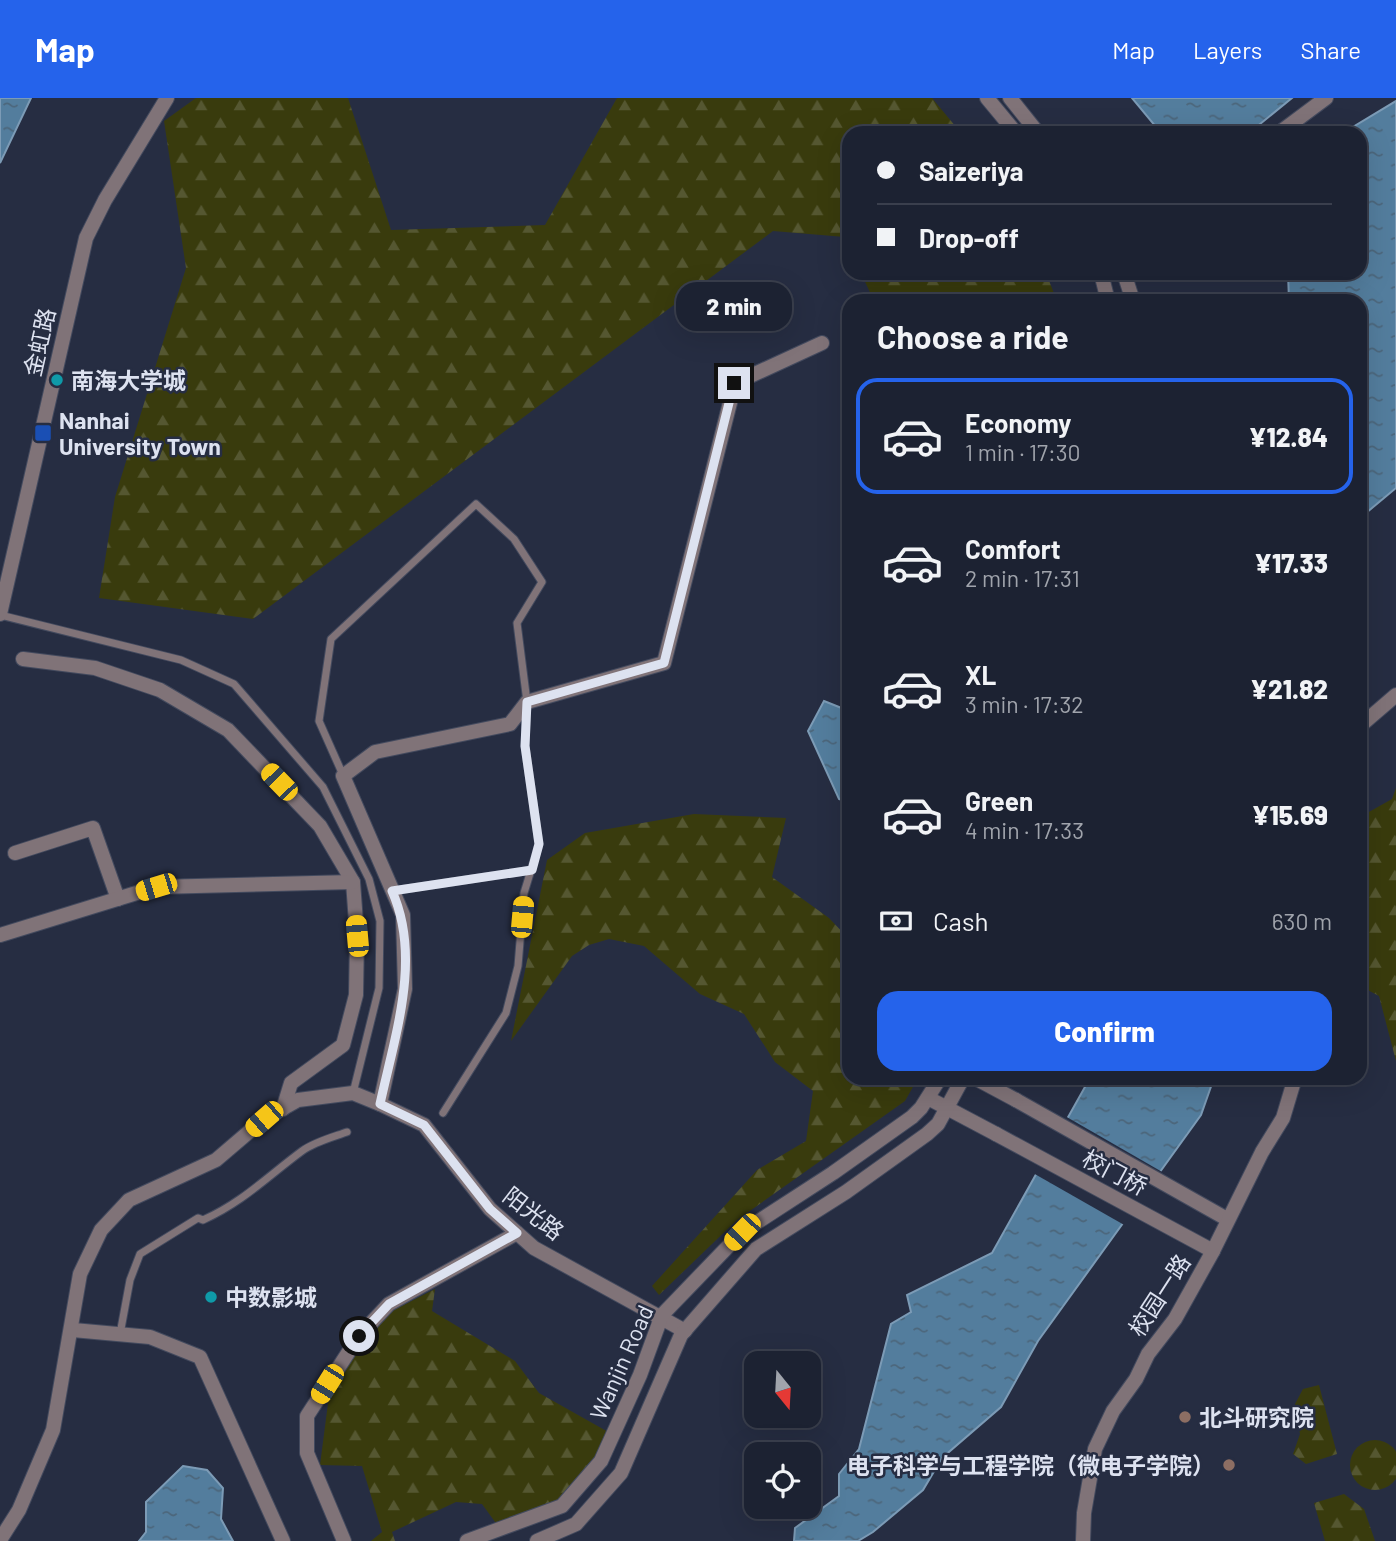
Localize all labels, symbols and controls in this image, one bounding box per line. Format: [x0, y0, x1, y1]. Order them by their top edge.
text: Map [35, 29, 95, 69]
text: Map [1112, 35, 1155, 64]
text: Layers [1193, 35, 1262, 64]
text: Share [1300, 35, 1361, 64]
text: Saizeriya [919, 155, 1024, 186]
text: Drop-off [919, 222, 1019, 253]
callout: 2 min [676, 282, 792, 330]
text: 2 min [706, 292, 762, 320]
street label: 金虹路 [18, 305, 60, 379]
text: Choose a ride [877, 317, 1069, 355]
place label: 南海大学城 [71, 366, 186, 394]
route end [718, 367, 750, 399]
marker: 南海大学城 [49, 372, 65, 388]
icon: car [881, 405, 944, 468]
place label: Nanhai University Town [59, 406, 221, 460]
text: Economy [965, 407, 1071, 438]
text: ¥12.84 [1249, 421, 1328, 452]
marker: Nanhai University Town [33, 423, 53, 443]
text: 1 min · 17:30 [965, 438, 1081, 466]
icon: car [881, 531, 944, 594]
text: Comfort [965, 533, 1061, 564]
text: ¥17.33 [1254, 547, 1328, 578]
text: 2 min · 17:31 [965, 564, 1080, 592]
icon: car [881, 657, 944, 720]
text: XL [965, 659, 996, 690]
text: ¥21.82 [1250, 673, 1328, 704]
text: 3 min · 17:32 [965, 690, 1084, 718]
car [257, 760, 302, 804]
icon: car [881, 783, 944, 846]
text: Green [965, 785, 1033, 816]
text: ¥15.69 [1252, 799, 1328, 830]
text: 4 min · 17:33 [965, 816, 1084, 844]
car [133, 871, 180, 903]
car [510, 895, 535, 939]
icon: cash [877, 902, 915, 940]
text: Cash [933, 905, 988, 936]
text: 630 m [1272, 907, 1332, 935]
car [345, 914, 370, 958]
button: Confirm [877, 991, 1332, 1071]
car [242, 1097, 287, 1141]
street label: 校门桥 [1078, 1143, 1152, 1201]
street label: 阳光路 [498, 1181, 570, 1245]
car [720, 1210, 765, 1254]
street label: 校园一路 [1122, 1249, 1196, 1341]
place label: 中数影城 [225, 1283, 317, 1311]
marker: 中数影城 [203, 1289, 219, 1305]
street label: Wanjin Road [583, 1300, 659, 1424]
route start [343, 1320, 375, 1352]
north arrow [744, 1351, 821, 1428]
map controls [744, 1351, 821, 1519]
car [307, 1361, 348, 1407]
place label: 北斗研究院 [1199, 1403, 1314, 1431]
marker: 北斗研究院 [1177, 1409, 1193, 1425]
button: locate [744, 1442, 821, 1519]
place label: 电子科学与工程学院（微电子学院） [847, 1451, 1215, 1479]
marker: 电子科学与工程学院（微电子学院） [1221, 1457, 1237, 1473]

